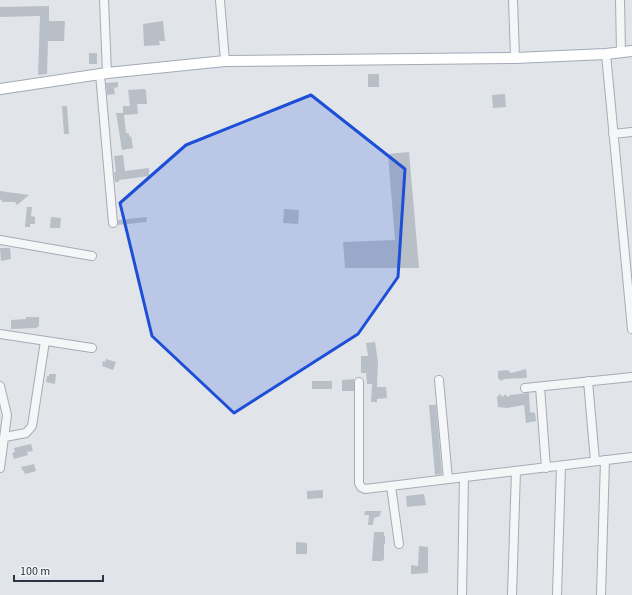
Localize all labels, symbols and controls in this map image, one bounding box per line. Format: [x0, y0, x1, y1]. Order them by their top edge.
scale bar [14, 557, 103, 583]
text: 100 m [20, 563, 50, 580]

